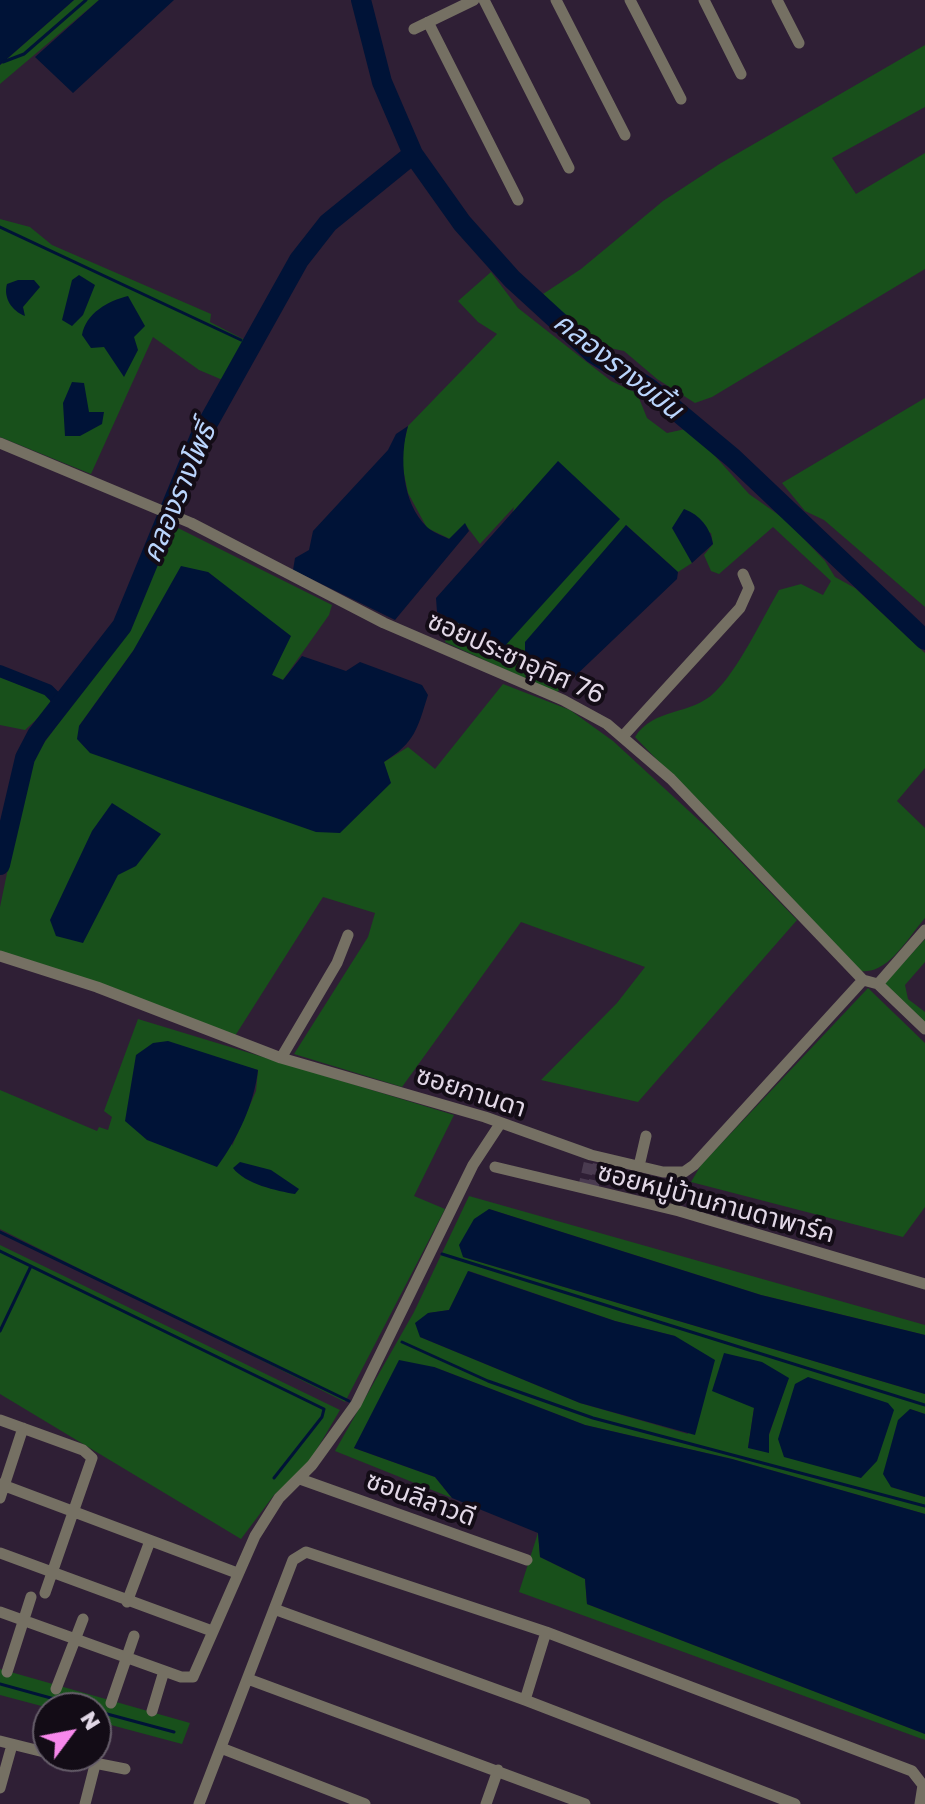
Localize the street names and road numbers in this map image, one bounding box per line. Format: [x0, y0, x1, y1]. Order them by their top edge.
street label: ซอยประชาอุทิศ 76 [423, 605, 609, 711]
street label: ซอยกานดา [412, 1060, 530, 1124]
street label: ซอยหมู่บ้านกานดาพาร์ค [594, 1156, 838, 1250]
street label: ซอนลีลาวดี [362, 1465, 480, 1533]

